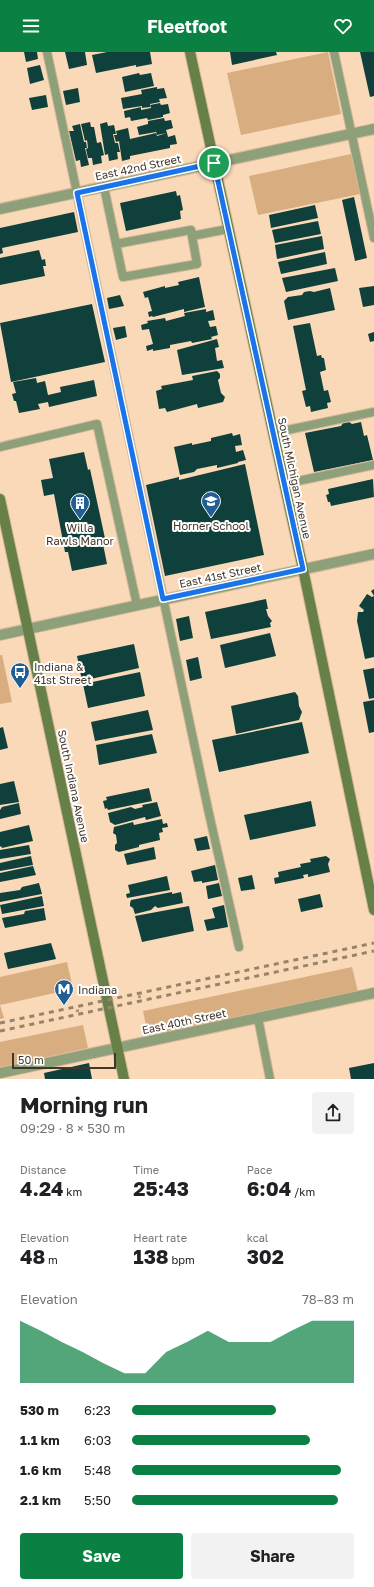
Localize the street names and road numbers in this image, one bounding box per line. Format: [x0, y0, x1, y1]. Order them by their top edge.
street label: East 42nd Street [94, 152, 182, 182]
street label: South Michigan Avenue [276, 416, 314, 540]
street label: East 41st Street [178, 560, 262, 590]
street label: South Indiana Avenue [56, 728, 92, 844]
street label: East 40th Street [141, 1006, 227, 1036]

